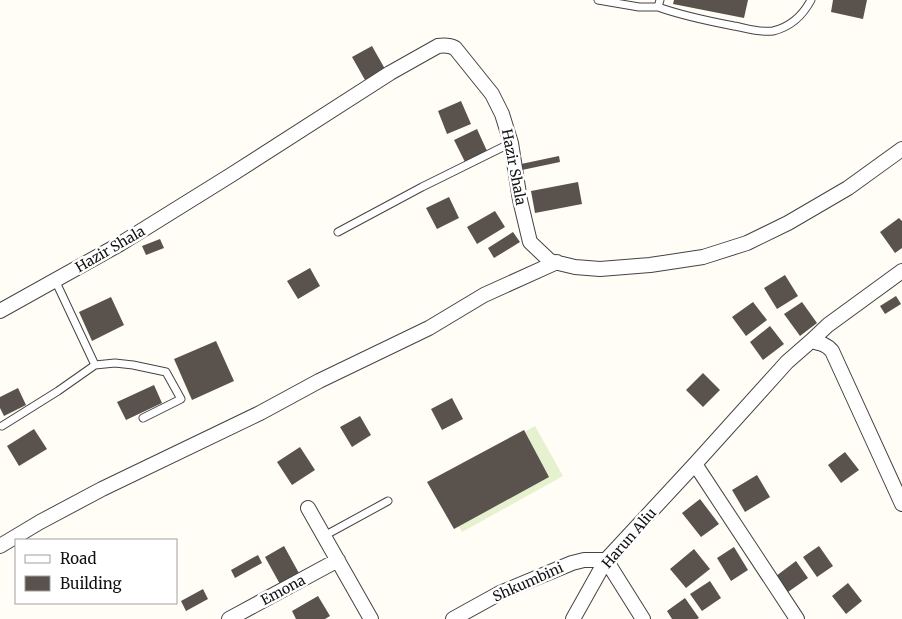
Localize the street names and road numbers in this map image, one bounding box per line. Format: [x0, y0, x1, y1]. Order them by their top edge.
street label: Hazir Shala [498, 127, 530, 207]
street label: Hazir Shala [72, 222, 148, 276]
street label: Harun Aliu [598, 504, 660, 572]
street label: Shkumbini [490, 558, 567, 606]
street label: Emona [258, 571, 309, 609]

